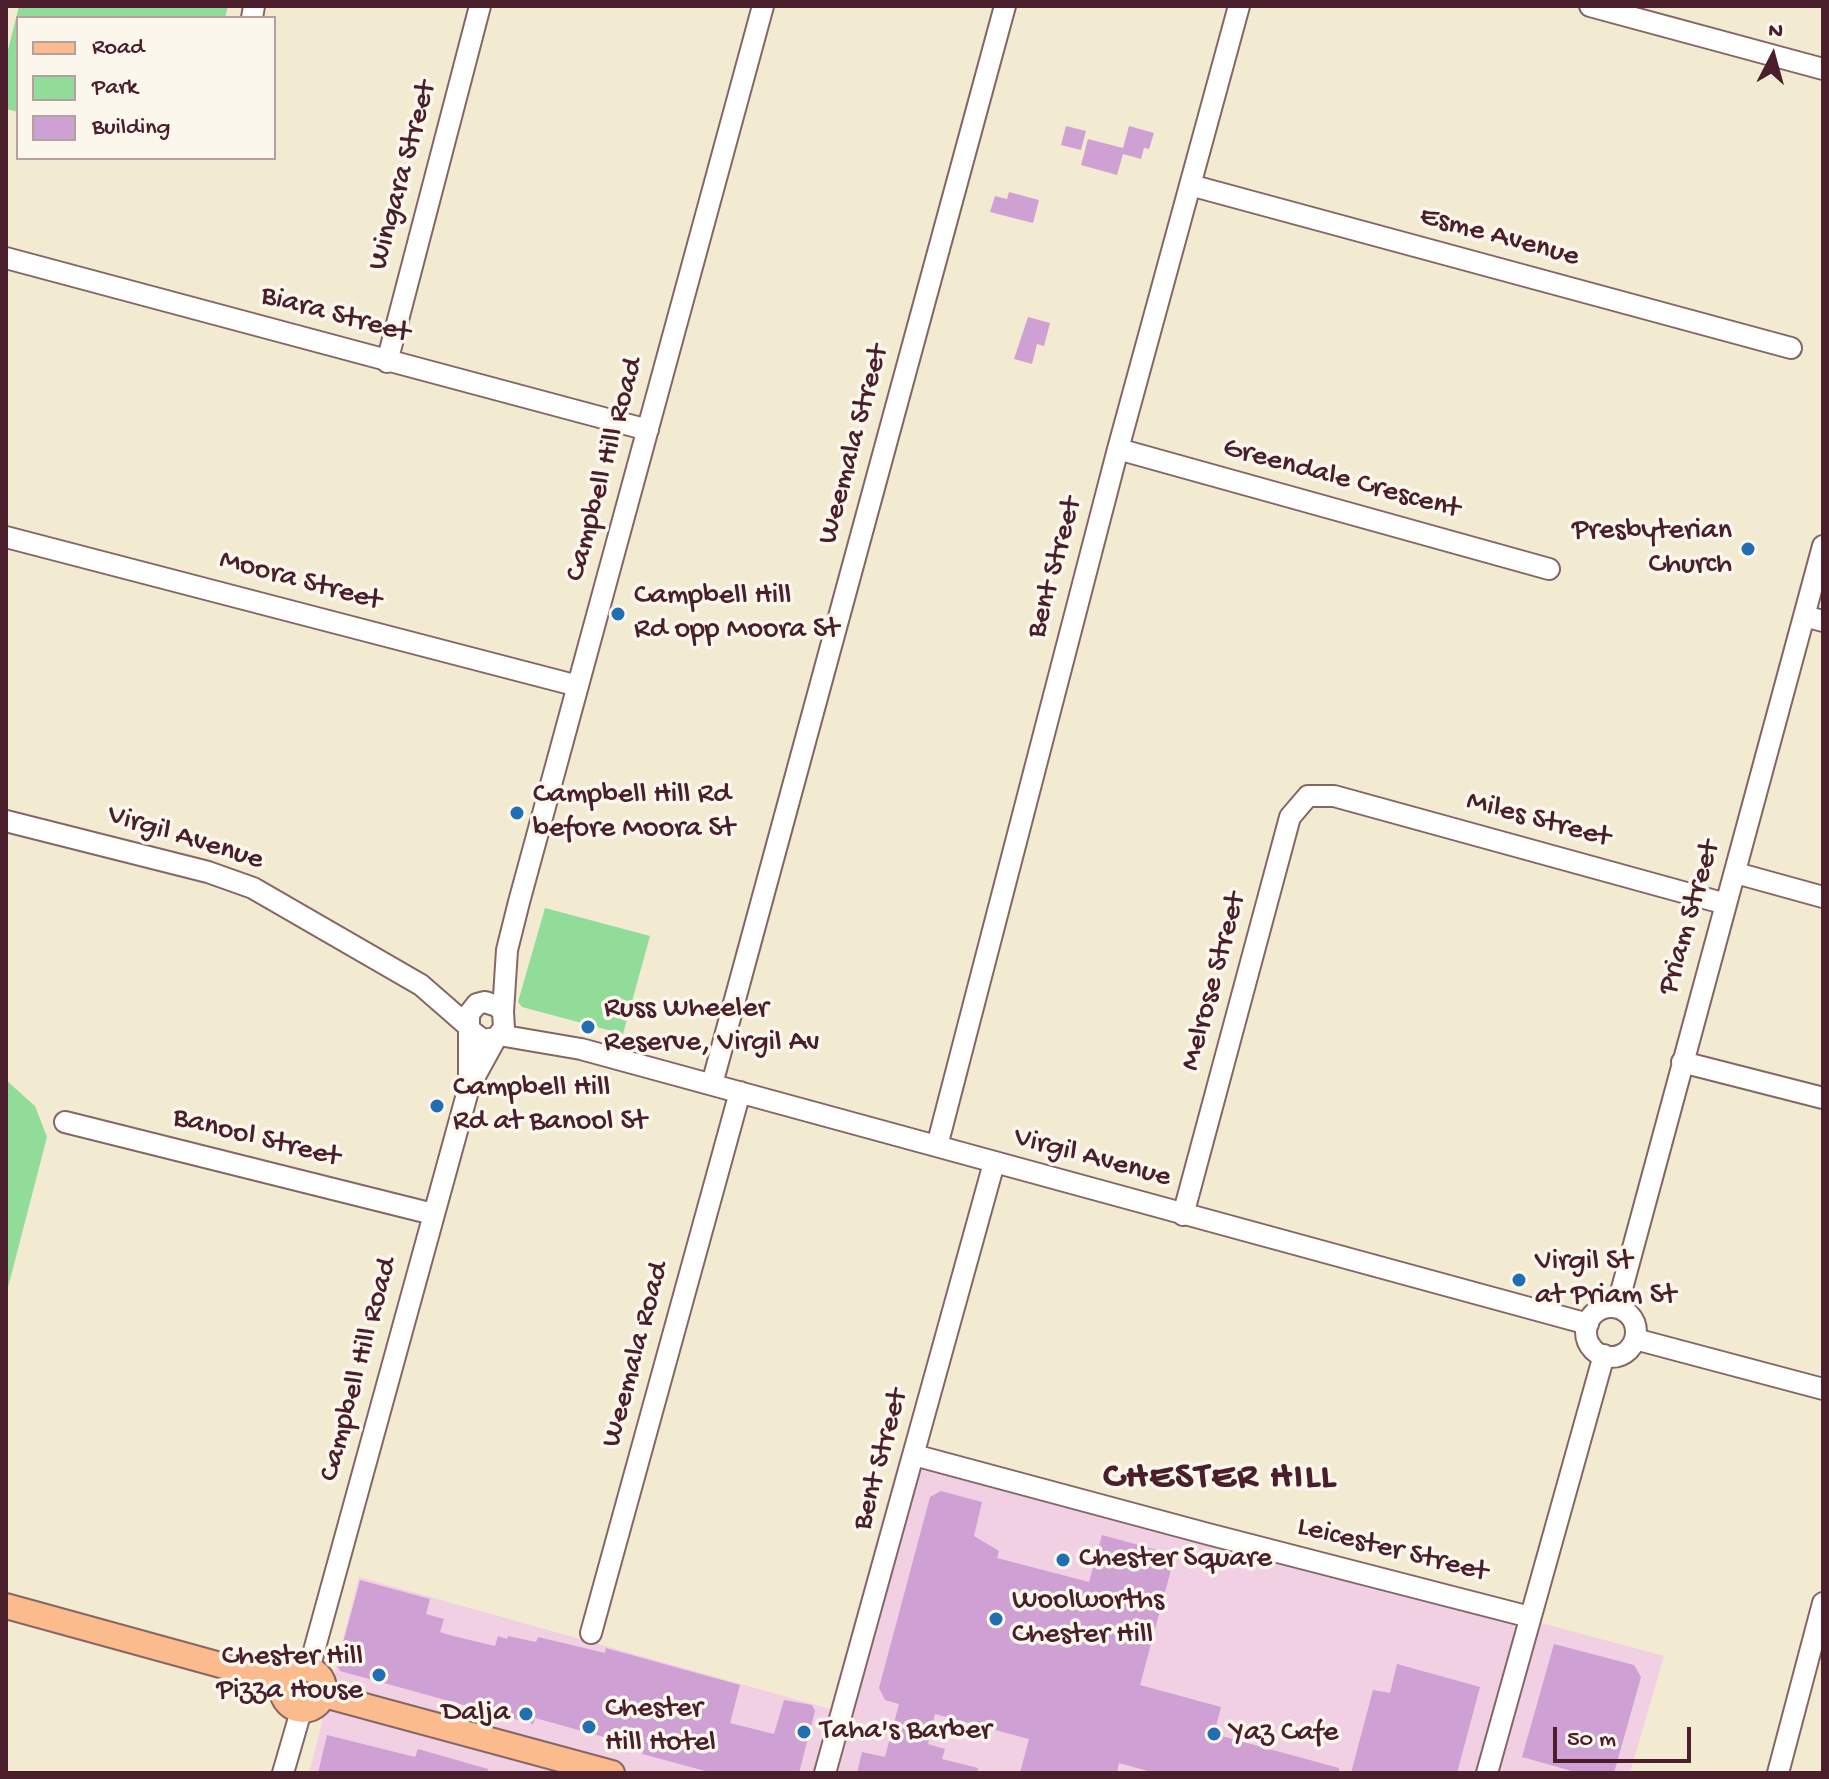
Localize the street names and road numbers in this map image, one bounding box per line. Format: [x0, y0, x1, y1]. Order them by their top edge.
street label: Wingara Street [361, 77, 447, 275]
street label: Esme Avenue [1415, 199, 1583, 277]
street label: Biara Street [257, 279, 413, 353]
street label: Weemala Street [811, 341, 899, 549]
street label: Campbell Hill Road [559, 354, 653, 586]
street label: Greendale Crescent [1219, 431, 1463, 529]
street label: Bent Street [1020, 494, 1092, 642]
street label: Moora Street [215, 543, 385, 621]
street label: Miles Street [1462, 785, 1614, 857]
street label: Virgil Avenue [103, 798, 267, 880]
street label: Priam Street [1652, 837, 1730, 999]
street label: Melrose Street [1174, 889, 1256, 1075]
street label: Banool Street [169, 1101, 343, 1177]
street label: Virgil Avenue [1009, 1121, 1175, 1197]
street label: Campbell Hill Road [313, 1254, 407, 1486]
street label: Weemala Road [595, 1258, 679, 1452]
street label: Bent Street [846, 1386, 918, 1534]
street label: Leicester Street [1293, 1510, 1491, 1592]

